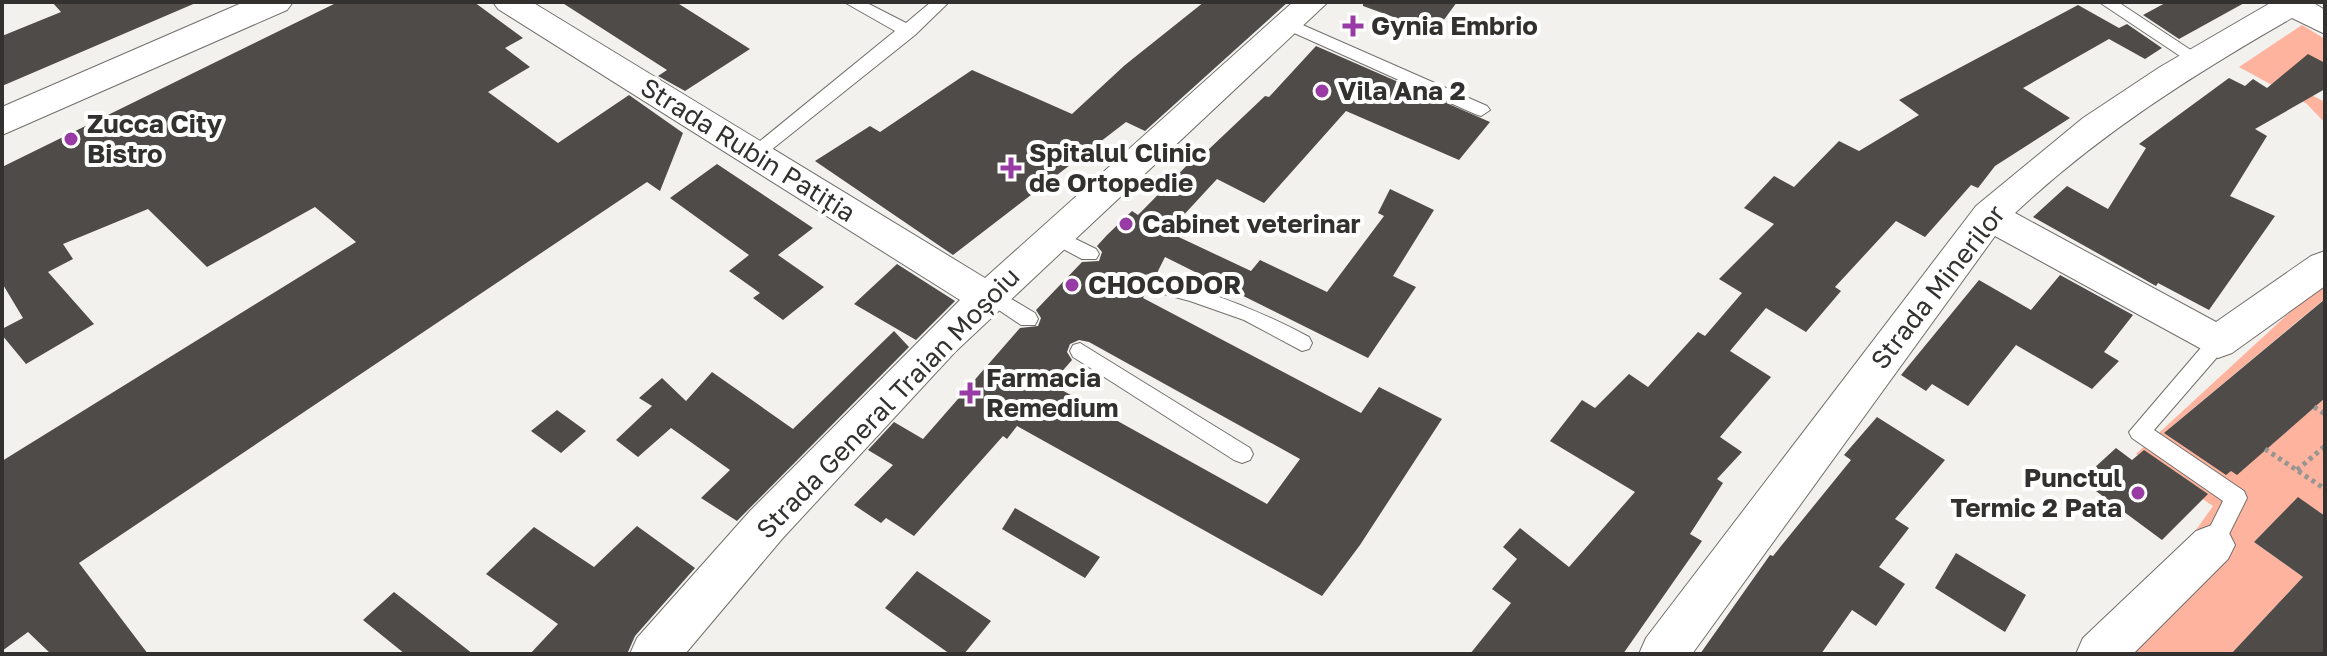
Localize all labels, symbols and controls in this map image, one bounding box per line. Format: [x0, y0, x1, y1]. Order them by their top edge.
place label: Gynia Embrio [1371, 10, 1538, 41]
marker: Gynia Embrio [1342, 15, 1364, 37]
street label: Strada Rubin Patiția [635, 71, 861, 228]
place label: Vila Ana 2 [1338, 75, 1466, 106]
marker: Vila Ana 2 [1313, 82, 1331, 100]
place label: Zucca City Bistro [87, 108, 223, 169]
marker: Zucca City Bistro [62, 130, 80, 148]
place label: Spitalul Clinic de Ortopedie [1029, 137, 1207, 198]
marker: Spitalul Clinic de Ortopedie [1000, 157, 1022, 179]
street label: Strada Minerilor [1864, 199, 2011, 375]
place label: Cabinet veterinar [1142, 208, 1361, 239]
marker: Cabinet veterinar [1117, 215, 1135, 233]
street label: Strada General Traian Moșoiu [750, 261, 1025, 545]
place label: CHOCODOR [1088, 269, 1241, 300]
marker: CHOCODOR [1063, 276, 1081, 294]
place label: Farmacia Remedium [986, 362, 1118, 423]
marker: Farmacia Remedium [961, 384, 979, 402]
place label: Punctul Termic 2 Pata [1950, 462, 2122, 523]
marker: Punctul Termic 2 Pata [2129, 484, 2147, 502]

